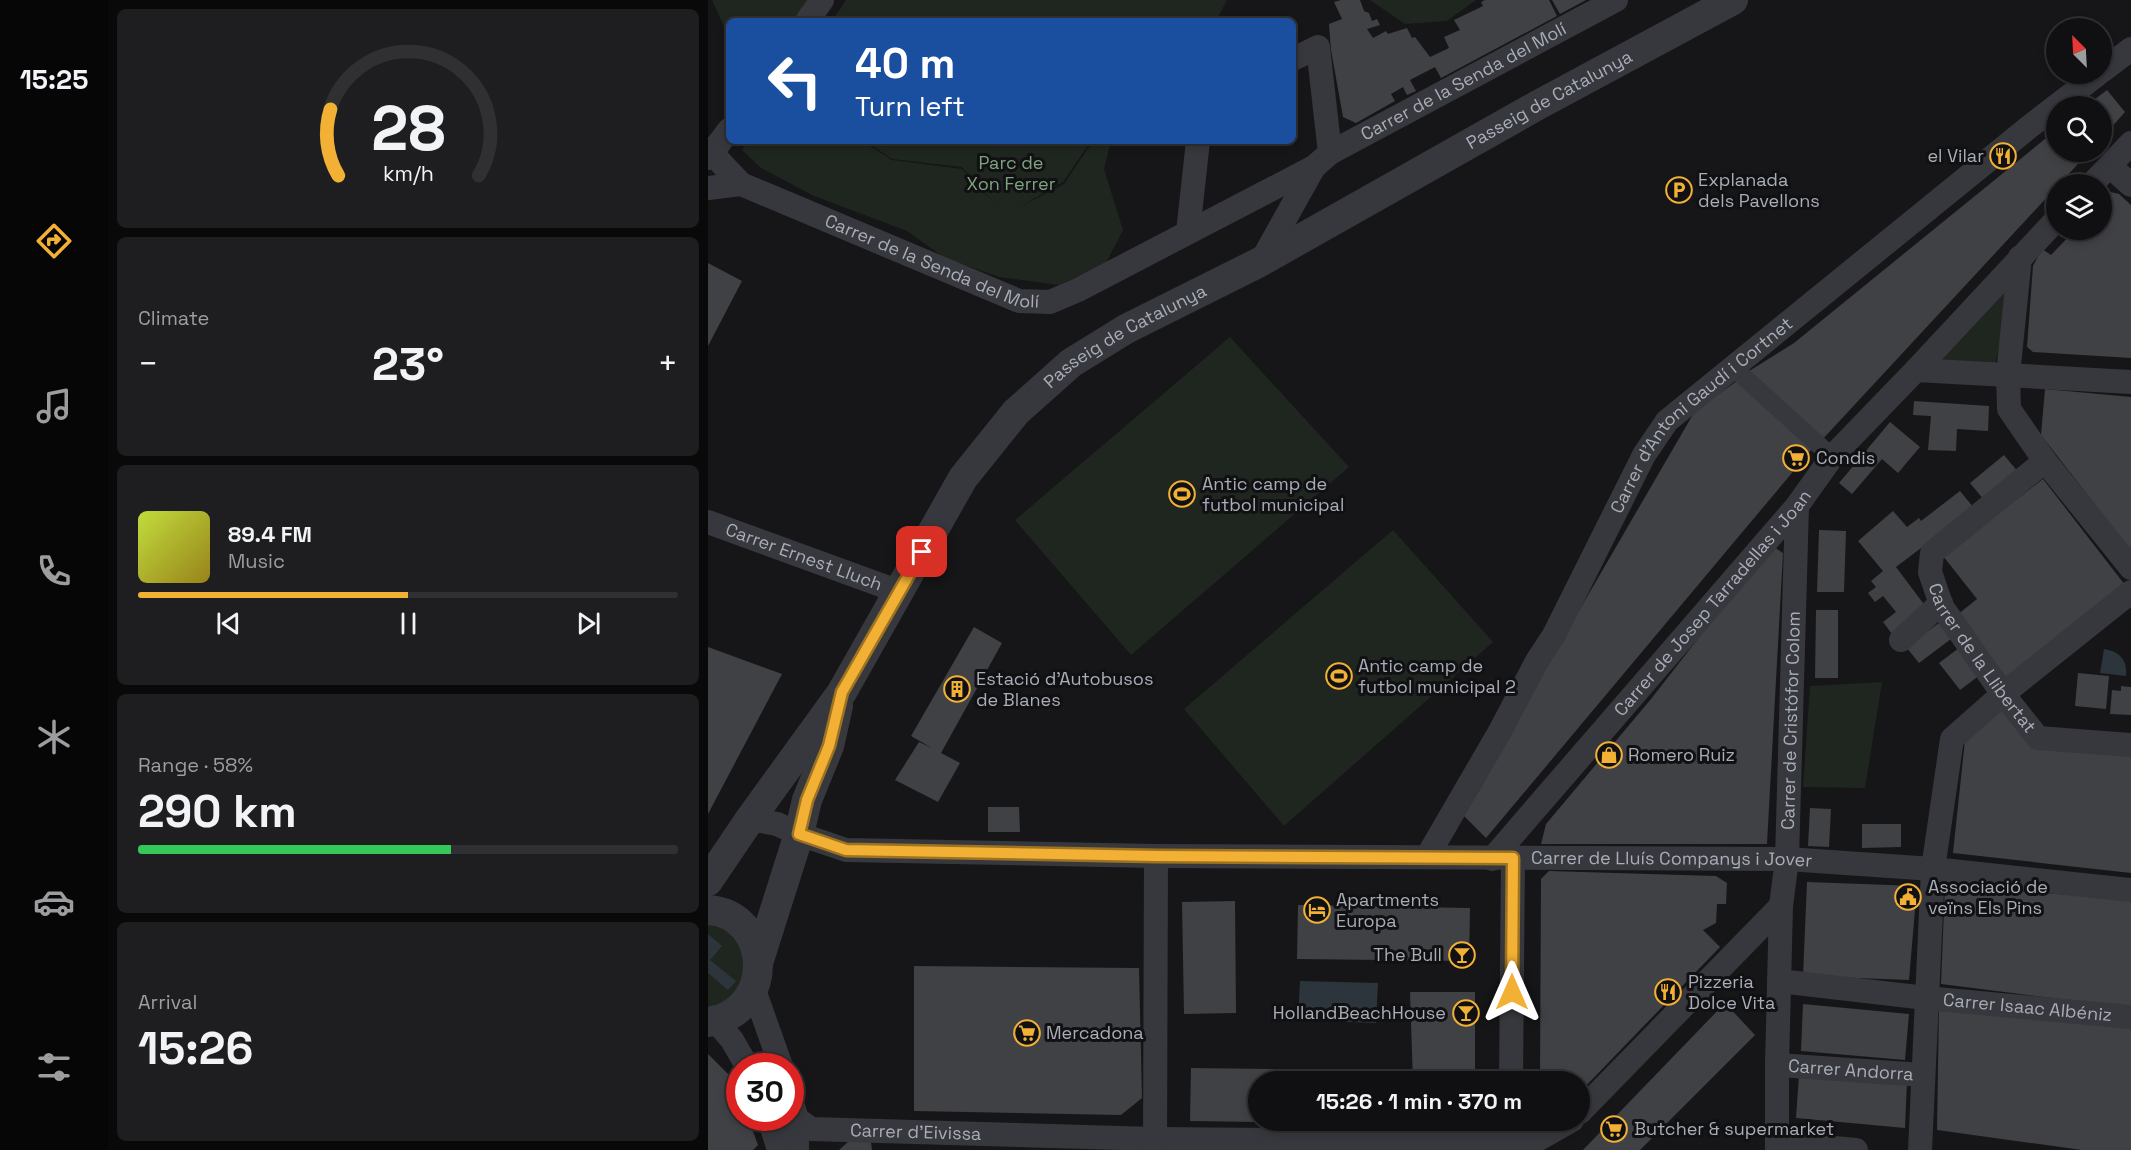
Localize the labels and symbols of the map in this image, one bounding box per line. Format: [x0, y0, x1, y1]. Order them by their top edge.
street label: Carrer de la Senda del Molí [1357, 17, 1571, 145]
north arrow [2046, 18, 2112, 84]
street label: Passeig de Catalunya [1462, 45, 1636, 154]
restaurant icon: el Vilar [1988, 141, 2018, 171]
place label: el Vilar [1927, 144, 1984, 167]
park label: Parc de Xon Ferrer [967, 151, 1056, 195]
place label: Explanada dels Pavellons [1698, 168, 1820, 212]
parking icon: Explanada dels Pavellons [1664, 175, 1694, 205]
street label: Carrer de la Senda del Molí [822, 209, 1040, 313]
street label: Passeig de Catalunya [1039, 279, 1210, 393]
street label: Carrer d'Antoni Gaudí i Cortnet [1605, 312, 1797, 517]
supermarket icon: Condis [1781, 443, 1811, 473]
place label: Condis [1816, 446, 1875, 469]
place label: Antic camp de futbol municipal [1202, 472, 1344, 516]
sports icon: Antic camp de futbol municipal [1167, 479, 1197, 509]
street label: Carrer de Josep Tarradellas i Joan [1609, 485, 1816, 721]
street label: Carrer Ernest Lluch [722, 517, 886, 596]
pin [896, 526, 947, 577]
street label: Carrer de la Llibertat [1924, 580, 2041, 737]
street label: Carrer de Cristófor Colom [1776, 611, 1805, 830]
place label: Antic camp de futbol municipal 2 [1358, 654, 1516, 698]
sports icon: Antic camp de futbol municipal 2 [1324, 661, 1354, 691]
place label: Estació d'Autobusos de Blanes [976, 667, 1153, 711]
building icon: Estació d'Autobusos de Blanes [942, 674, 972, 704]
shop icon: Romero Ruiz [1594, 740, 1624, 770]
place label: Romero Ruiz [1628, 743, 1735, 766]
street label: Carrer de Lluís Companys i Jover [1531, 846, 1813, 872]
place label: Associació de veïns Els Pins [1928, 875, 2048, 919]
public building icon: Associació de veïns Els Pins [1893, 882, 1923, 912]
place label: Apartments Europa [1336, 888, 1439, 932]
hotel icon: Apartments Europa [1302, 895, 1332, 925]
bar icon: The Bull [1447, 940, 1477, 970]
place label: The Bull [1373, 943, 1442, 966]
position arrow [1480, 960, 1544, 1024]
place label: Pizzeria Dolce Vita [1688, 970, 1775, 1014]
restaurant icon: Pizzeria Dolce Vita [1653, 977, 1683, 1007]
street label: Carrer Isaac Albéniz [1942, 988, 2113, 1026]
bar icon: HollandBeachHouse [1451, 998, 1481, 1028]
place label: HollandBeachHouse [1273, 1001, 1446, 1024]
supermarket icon: Mercadona [1012, 1018, 1042, 1048]
place label: Mercadona [1046, 1021, 1144, 1044]
speed limit sign: 30 [726, 1053, 804, 1131]
street label: Carrer Andorra [1787, 1054, 1914, 1085]
supermarket icon: Butcher & supermarket [1599, 1114, 1629, 1144]
place label: Butcher & supermarket [1634, 1117, 1834, 1140]
street label: Carrer d'Eivissa [850, 1118, 982, 1145]

